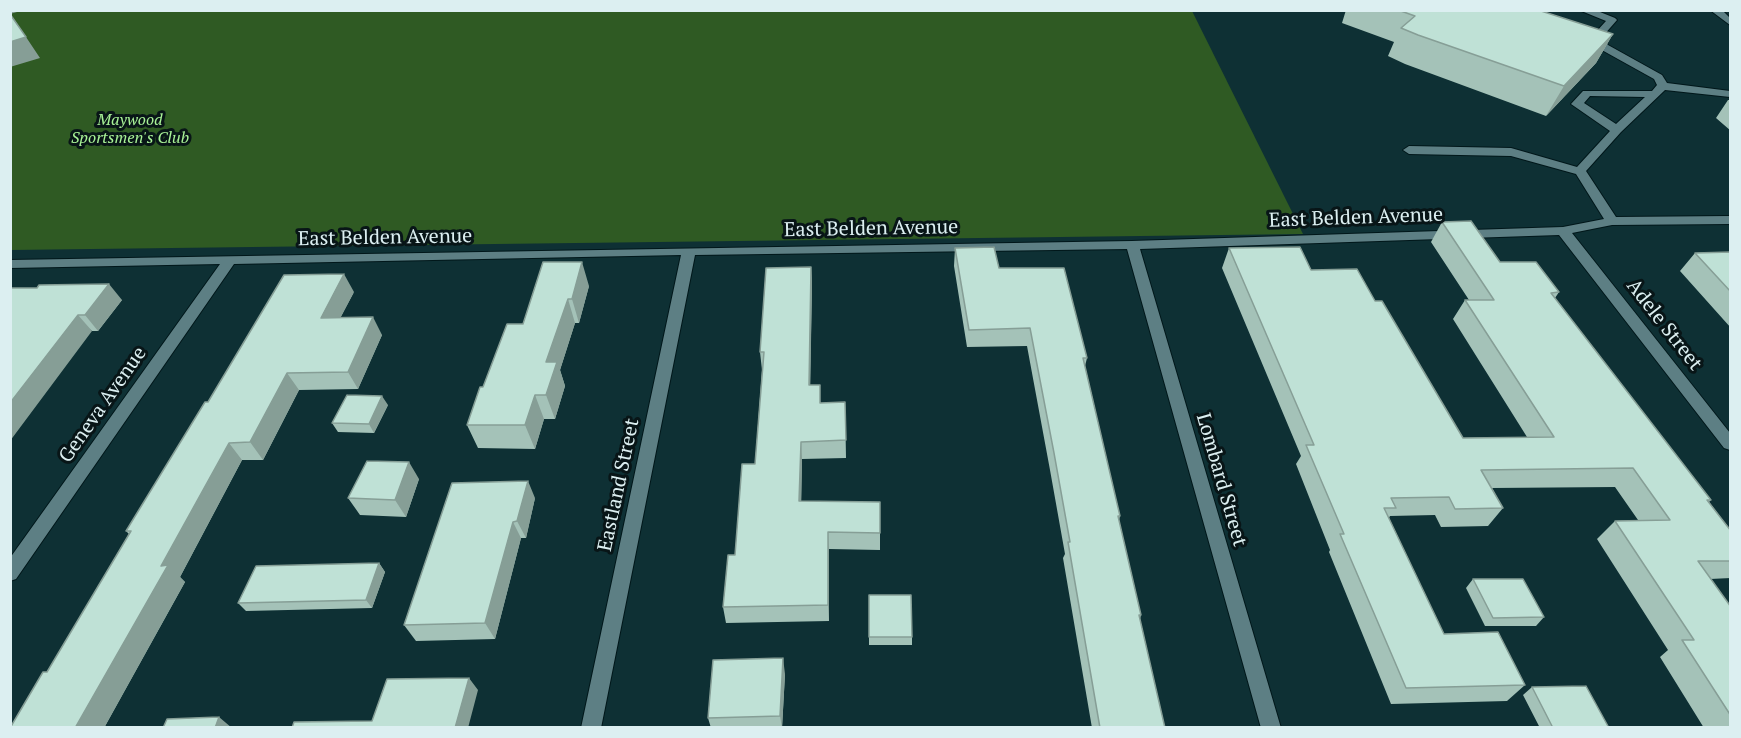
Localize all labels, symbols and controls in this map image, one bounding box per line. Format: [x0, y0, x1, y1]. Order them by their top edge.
park label: Maywood Sportsmen's Club [71, 110, 189, 148]
street label: East Belden Avenue [1268, 203, 1444, 233]
street label: East Belden Avenue [784, 215, 958, 243]
street label: East Belden Avenue [298, 224, 472, 252]
street label: Adele Street [1621, 275, 1707, 375]
street label: Geneva Avenue [54, 342, 152, 468]
street label: Lombard Street [1191, 411, 1251, 549]
street label: Eastland Street [593, 416, 645, 554]

